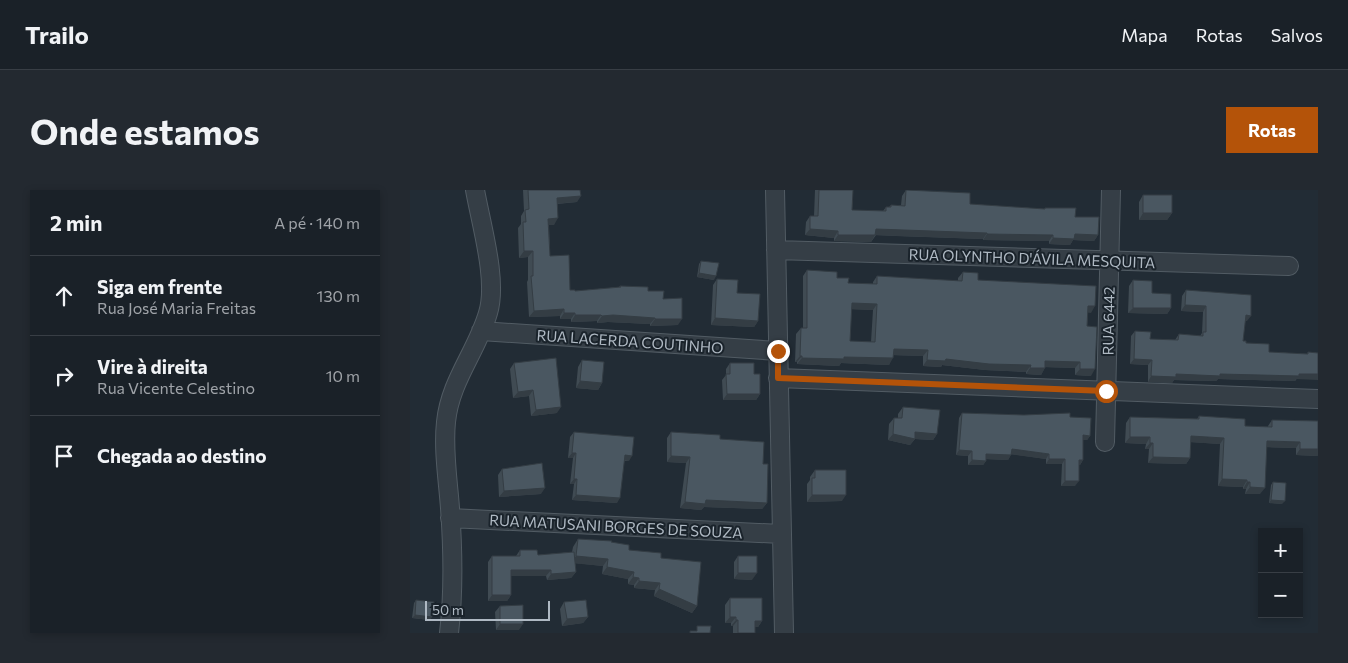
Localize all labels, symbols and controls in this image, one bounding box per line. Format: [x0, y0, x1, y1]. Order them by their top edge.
text: Trailo [25, 20, 89, 49]
text: Mapa [1121, 24, 1168, 46]
text: Rotas [1196, 24, 1243, 46]
text: Salvos [1271, 24, 1323, 46]
button: Rotas [1226, 107, 1318, 153]
text: Onde estamos [30, 109, 260, 152]
text: 2 min [50, 210, 102, 235]
text: A pé · 140 m [274, 213, 360, 232]
street label: RUA OLYNTHO D'ÁVILA MESQUITA [908, 244, 1156, 271]
text: Siga em frente [97, 275, 222, 298]
icon: ahead [50, 282, 78, 310]
text: 130 m [317, 286, 360, 305]
street label: RUA 6442 [1098, 287, 1118, 355]
text: Rua José Maria Freitas [97, 298, 256, 317]
street label: RUA LACERDA COUTINHO [536, 325, 724, 357]
route end [767, 340, 790, 363]
text: Vire à direita [97, 355, 208, 378]
icon: right [50, 362, 78, 390]
text: 10 m [326, 366, 360, 385]
text: Rua Vicente Celestino [97, 378, 255, 397]
route start [1095, 380, 1118, 403]
icon: arrive [50, 442, 78, 470]
text: Chegada ao destino [97, 444, 267, 467]
street label: RUA MATUSANI BORGES DE SOUZA [489, 510, 743, 542]
map controls [1258, 528, 1303, 618]
button: + [1258, 528, 1303, 573]
button: − [1258, 573, 1303, 618]
scale bar [425, 598, 550, 621]
text: 50 m [432, 601, 464, 618]

